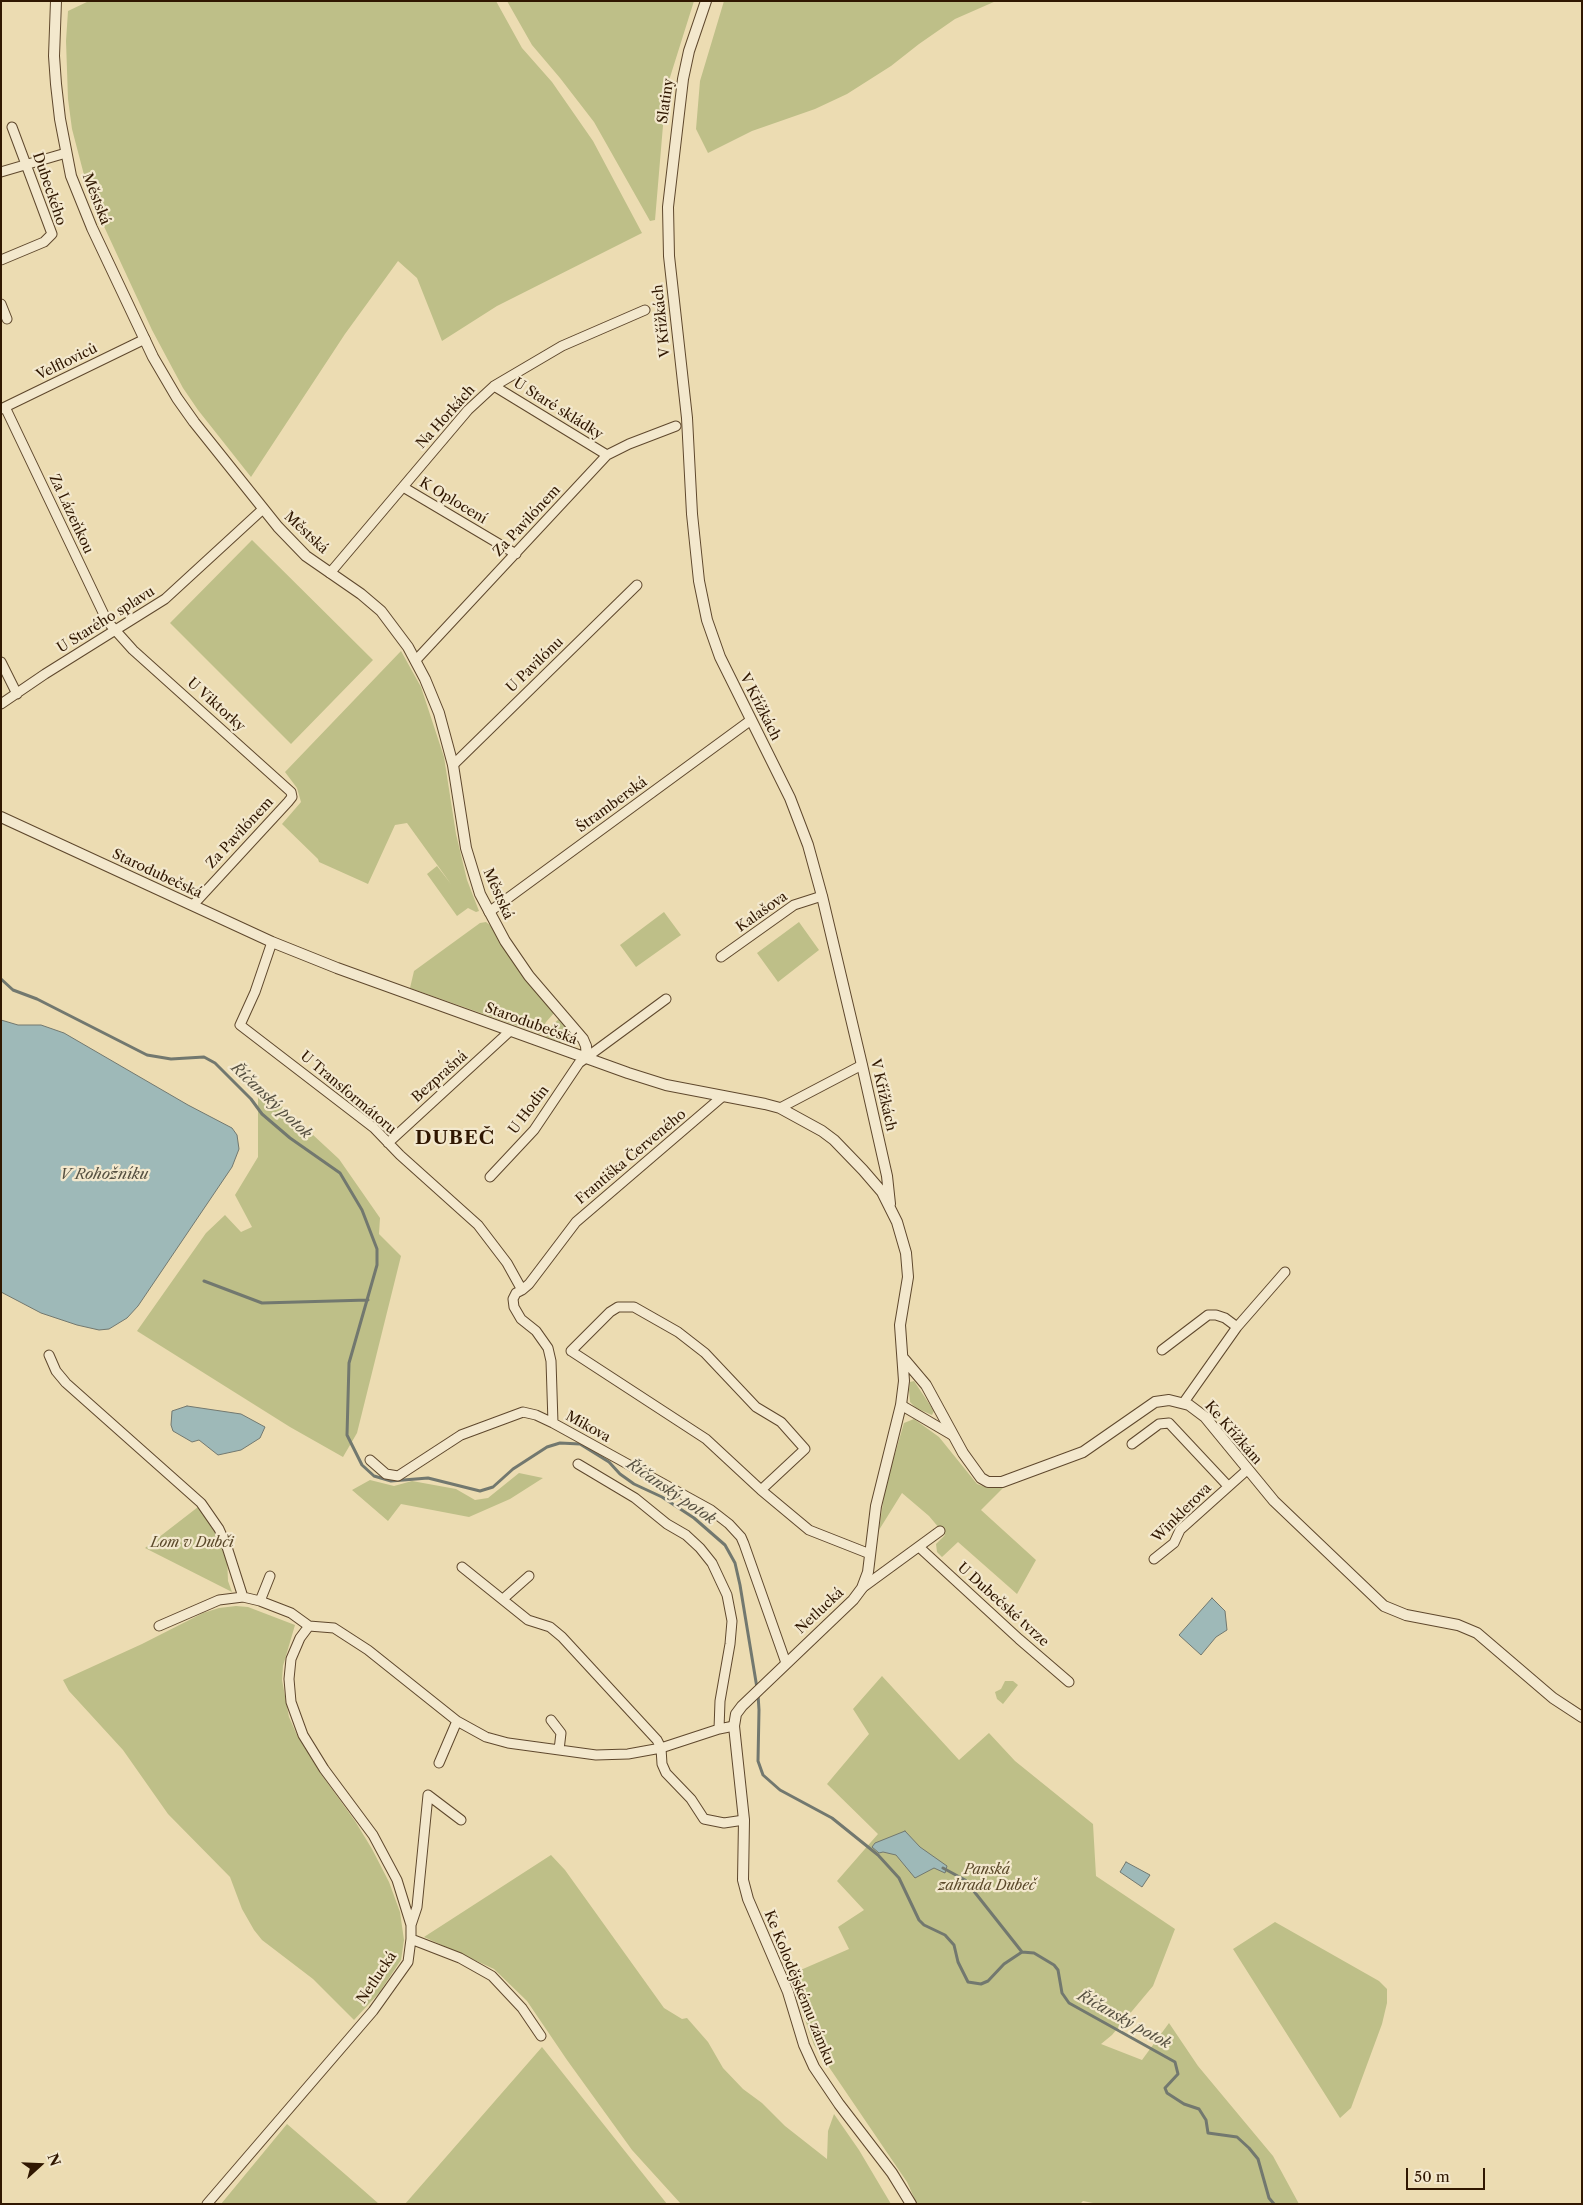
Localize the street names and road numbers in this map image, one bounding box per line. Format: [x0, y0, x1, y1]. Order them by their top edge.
street label: Slatiny [655, 77, 677, 125]
street label: Dubeckého [29, 150, 69, 228]
street label: Městská [78, 171, 114, 227]
street label: V Křížkách [650, 284, 674, 358]
street label: Velfloviců [34, 340, 100, 384]
street label: U Staré skládky [510, 375, 606, 443]
street label: Na Horkách [413, 382, 479, 452]
street label: Za Lázeňkou [45, 472, 97, 556]
street label: K Oplocení [416, 474, 490, 528]
street label: Za Pavilónem [490, 482, 564, 560]
street label: Městská [281, 508, 331, 558]
street label: U Starého splavu [54, 583, 158, 657]
street label: U Pavilónu [503, 634, 567, 696]
street label: V Křížkách [736, 670, 784, 744]
street label: U Viktorky [184, 675, 248, 735]
street label: Štramberská [573, 774, 651, 836]
street label: Za Pavilónem [203, 794, 277, 872]
street label: Starodubečská [109, 846, 205, 902]
street label: Městská [479, 866, 517, 922]
street label: Kalašova [733, 888, 791, 936]
street label: Starodubečská [482, 999, 580, 1049]
street label: U Transformátoru [297, 1048, 399, 1138]
street label: Bezprašná [409, 1048, 471, 1106]
street label: V Křížkách [867, 1057, 899, 1133]
street label: U Hodin [505, 1082, 553, 1138]
street label: Františka Červeného [572, 1106, 690, 1208]
street label: Ke Křížkám [1201, 1398, 1265, 1468]
street label: Mikova [563, 1408, 613, 1446]
street label: Winklerova [1149, 1480, 1215, 1546]
street label: U Dubečské tvrze [954, 1560, 1052, 1650]
street label: Netlucká [793, 1585, 847, 1637]
street label: Ke Kolodějskému zámku [760, 1908, 838, 2068]
street label: Netlucká [353, 1949, 401, 2007]

